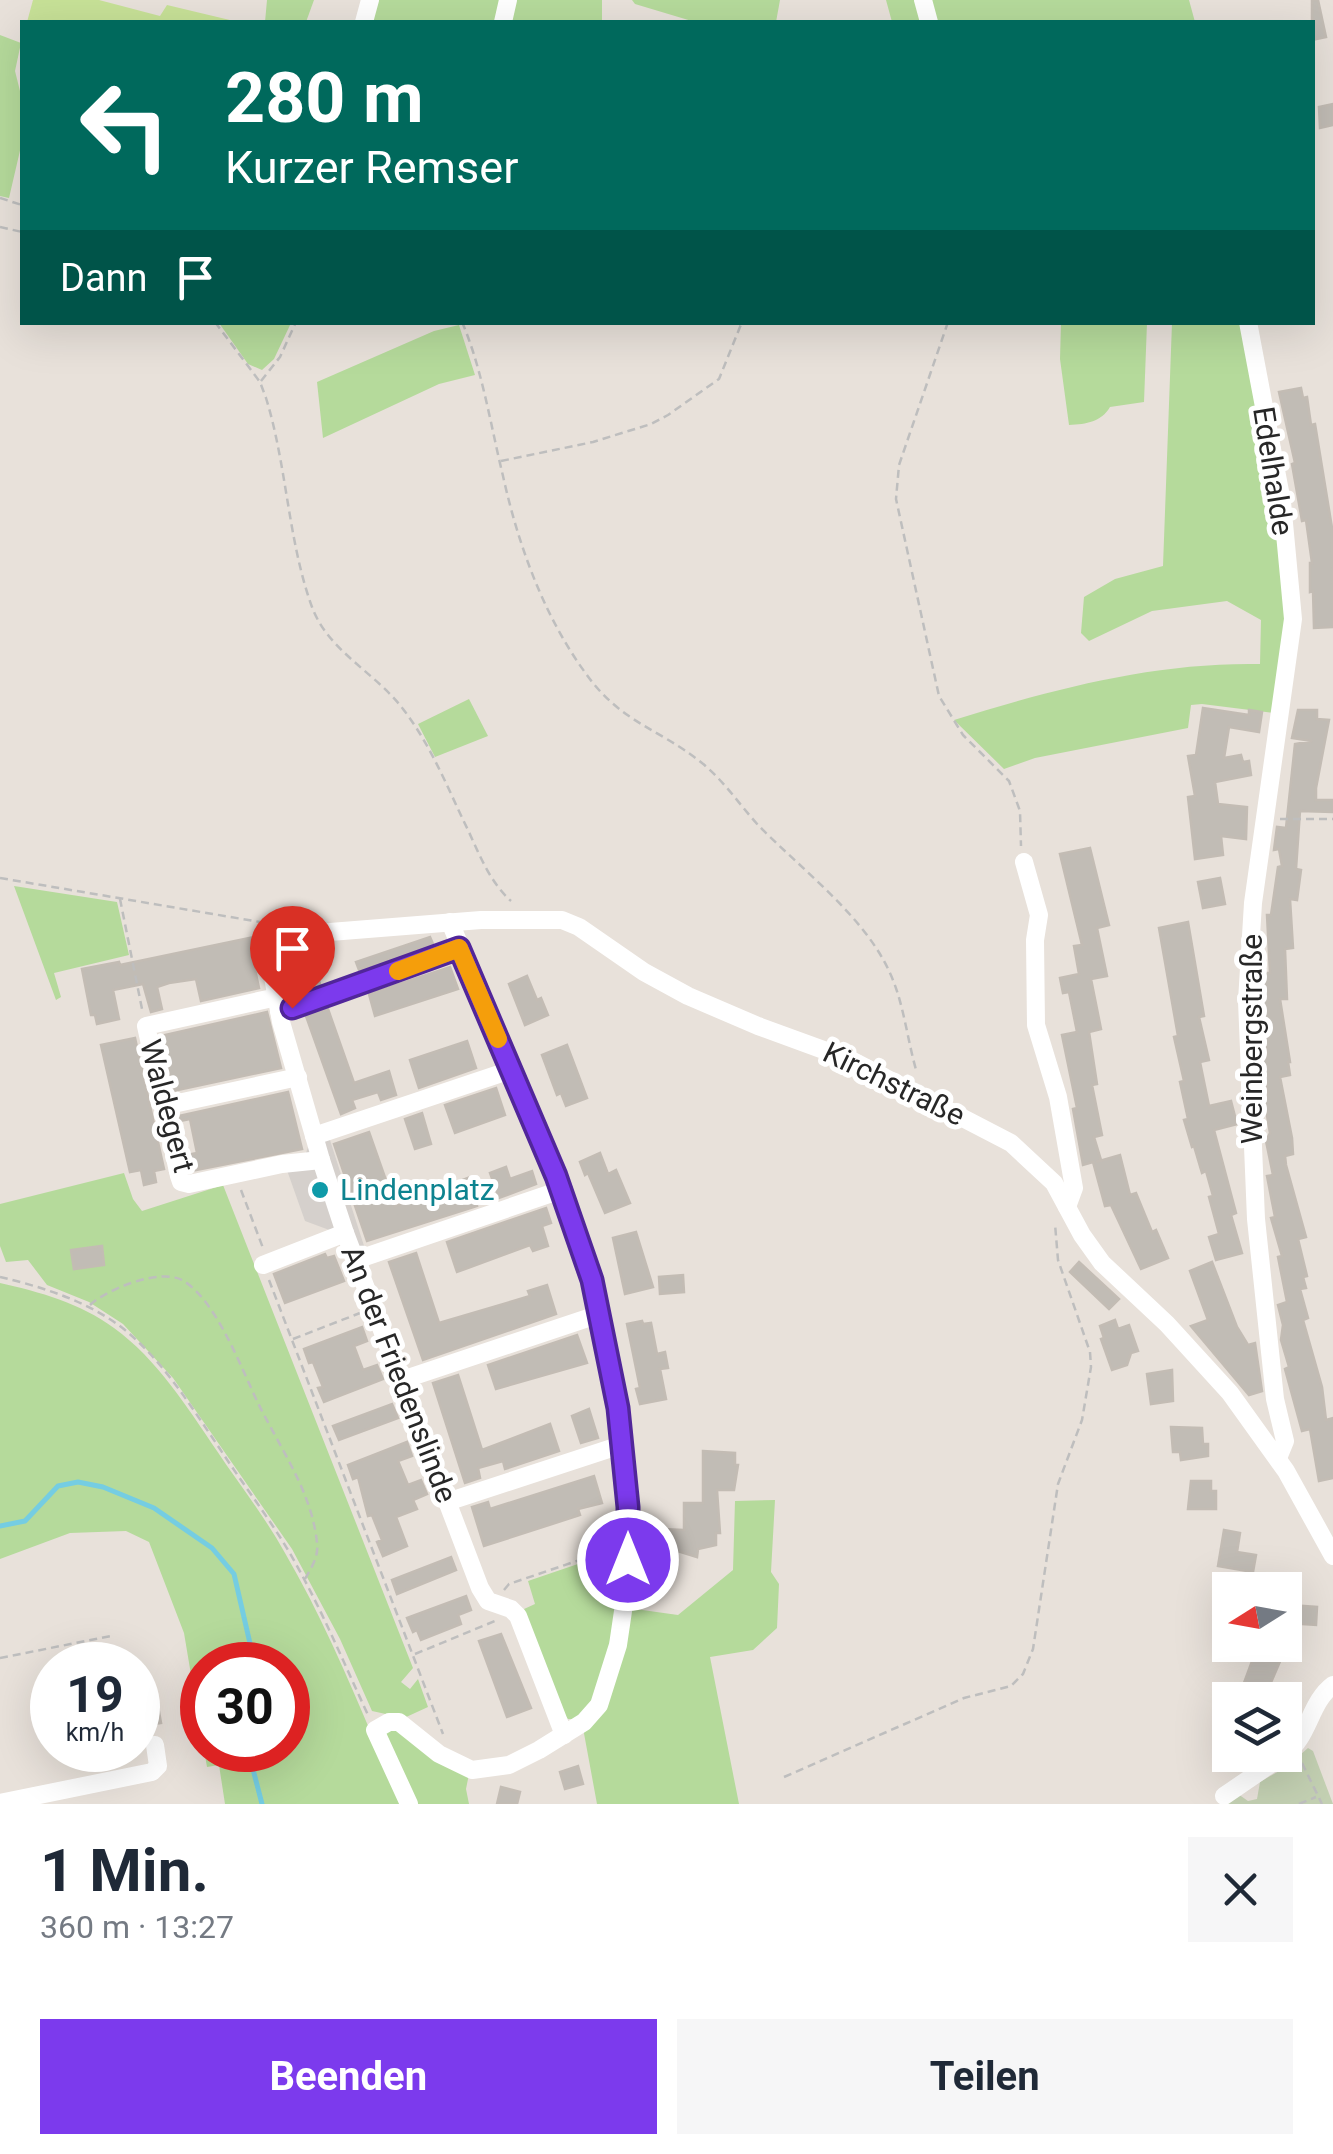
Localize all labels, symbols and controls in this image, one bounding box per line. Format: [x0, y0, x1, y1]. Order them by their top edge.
text: 280 m [225, 57, 424, 139]
icon: left [60, 60, 190, 190]
text: Kurzer Remser [225, 141, 518, 194]
icon: arrive [168, 250, 223, 305]
text: Dann [60, 256, 148, 300]
street label: Edelhalde [1246, 404, 1301, 538]
pin [250, 906, 335, 1009]
icon: arrive [265, 921, 320, 976]
street label: Weinbergstraße [1234, 934, 1269, 1144]
street label: Kirchstraße [818, 1034, 971, 1133]
street label: Waldegert [133, 1036, 202, 1176]
place label: Lindenplatz [340, 1172, 495, 1207]
marker: Lindenplatz [309, 1179, 331, 1201]
street label: An der Friedenslinde [334, 1240, 465, 1507]
position arrow [576, 1508, 680, 1612]
north arrow [1212, 1572, 1302, 1662]
map controls [1212, 1572, 1302, 1772]
speed limit sign: 30 [180, 1642, 310, 1772]
text: 19 [66, 1666, 124, 1724]
button: layers [1212, 1682, 1302, 1772]
text: km/h [66, 1718, 124, 1747]
text: 1 Min. [40, 1835, 209, 1906]
button: close [1188, 1837, 1293, 1942]
text: 360 m · 13:27 [40, 1908, 234, 1946]
button: Beenden [40, 2019, 657, 2134]
button: Teilen [677, 2019, 1293, 2134]

